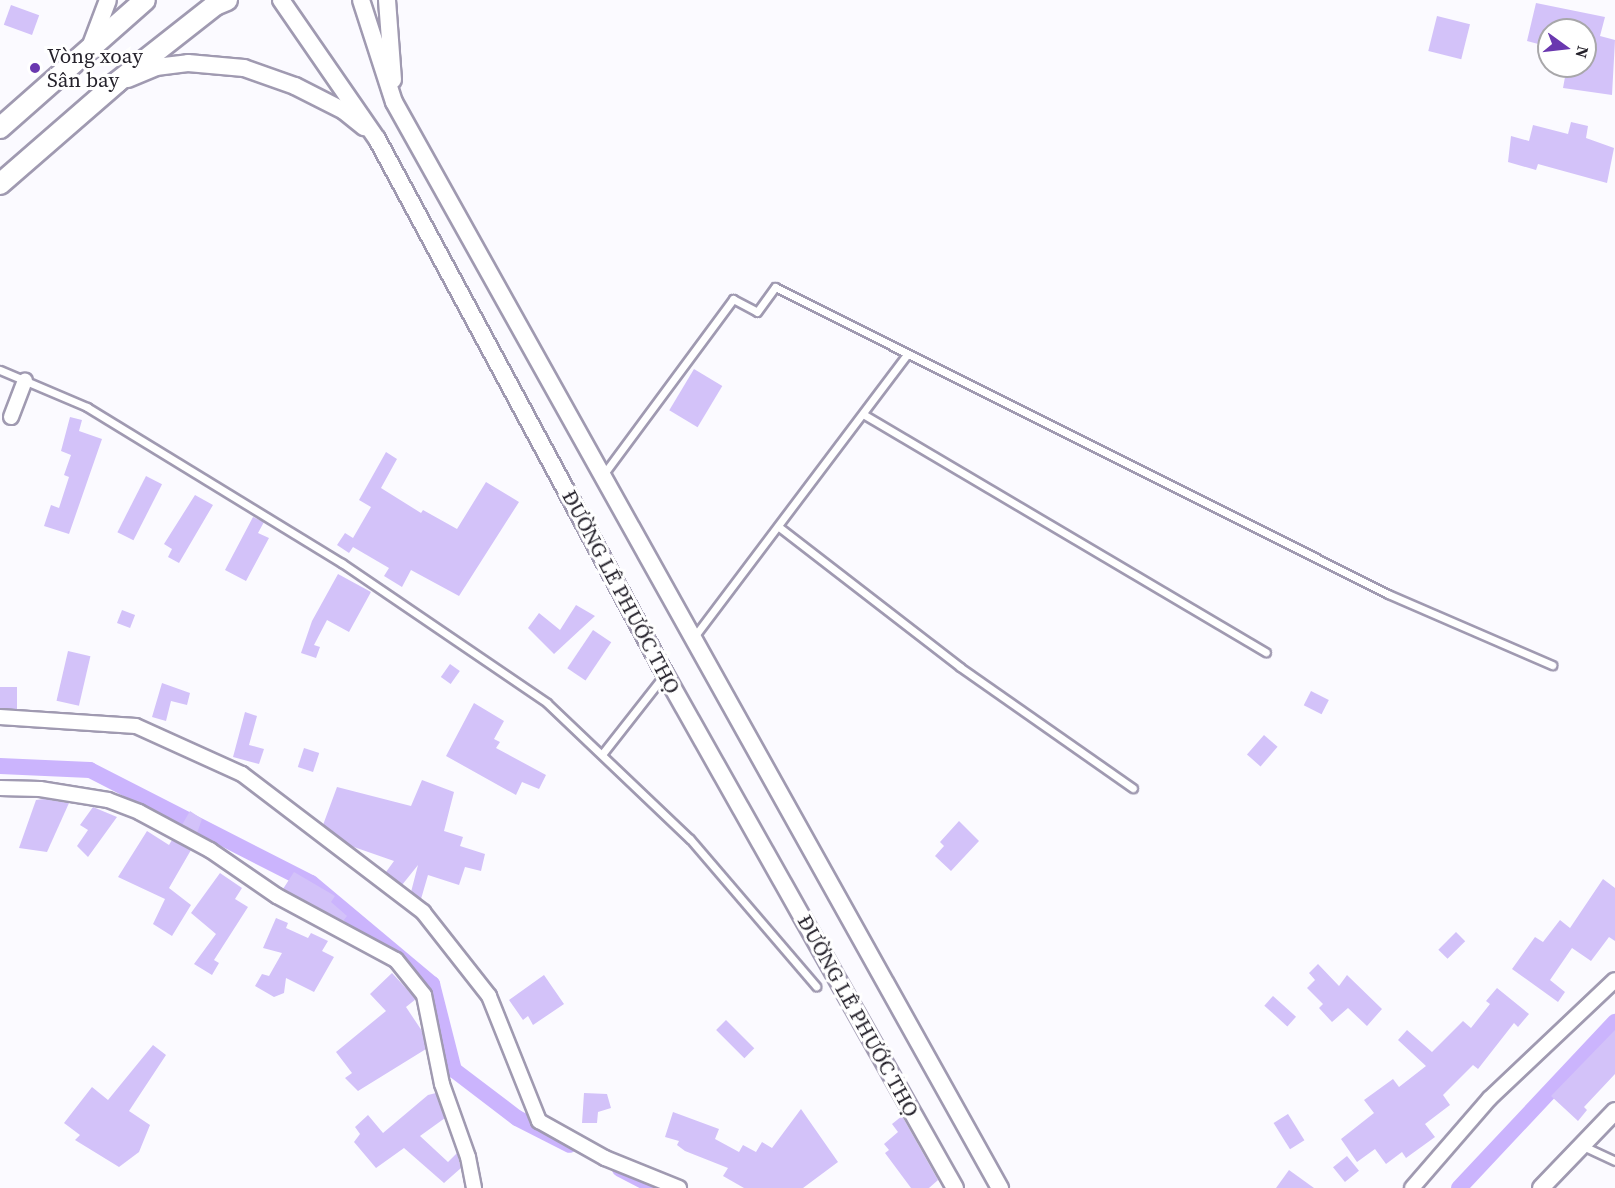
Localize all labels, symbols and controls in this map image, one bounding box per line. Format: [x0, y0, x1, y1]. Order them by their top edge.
north arrow [1537, 18, 1597, 78]
place label: Vòng xoay Sân bay [47, 43, 143, 93]
text: N [1570, 44, 1595, 61]
marker: Vòng xoay Sân bay [28, 61, 42, 75]
street label: ĐƯỜNG LÊ PHƯỚC THỌ [556, 486, 686, 698]
street label: ĐƯỜNG LÊ PHƯỚC THỌ [792, 910, 924, 1122]

